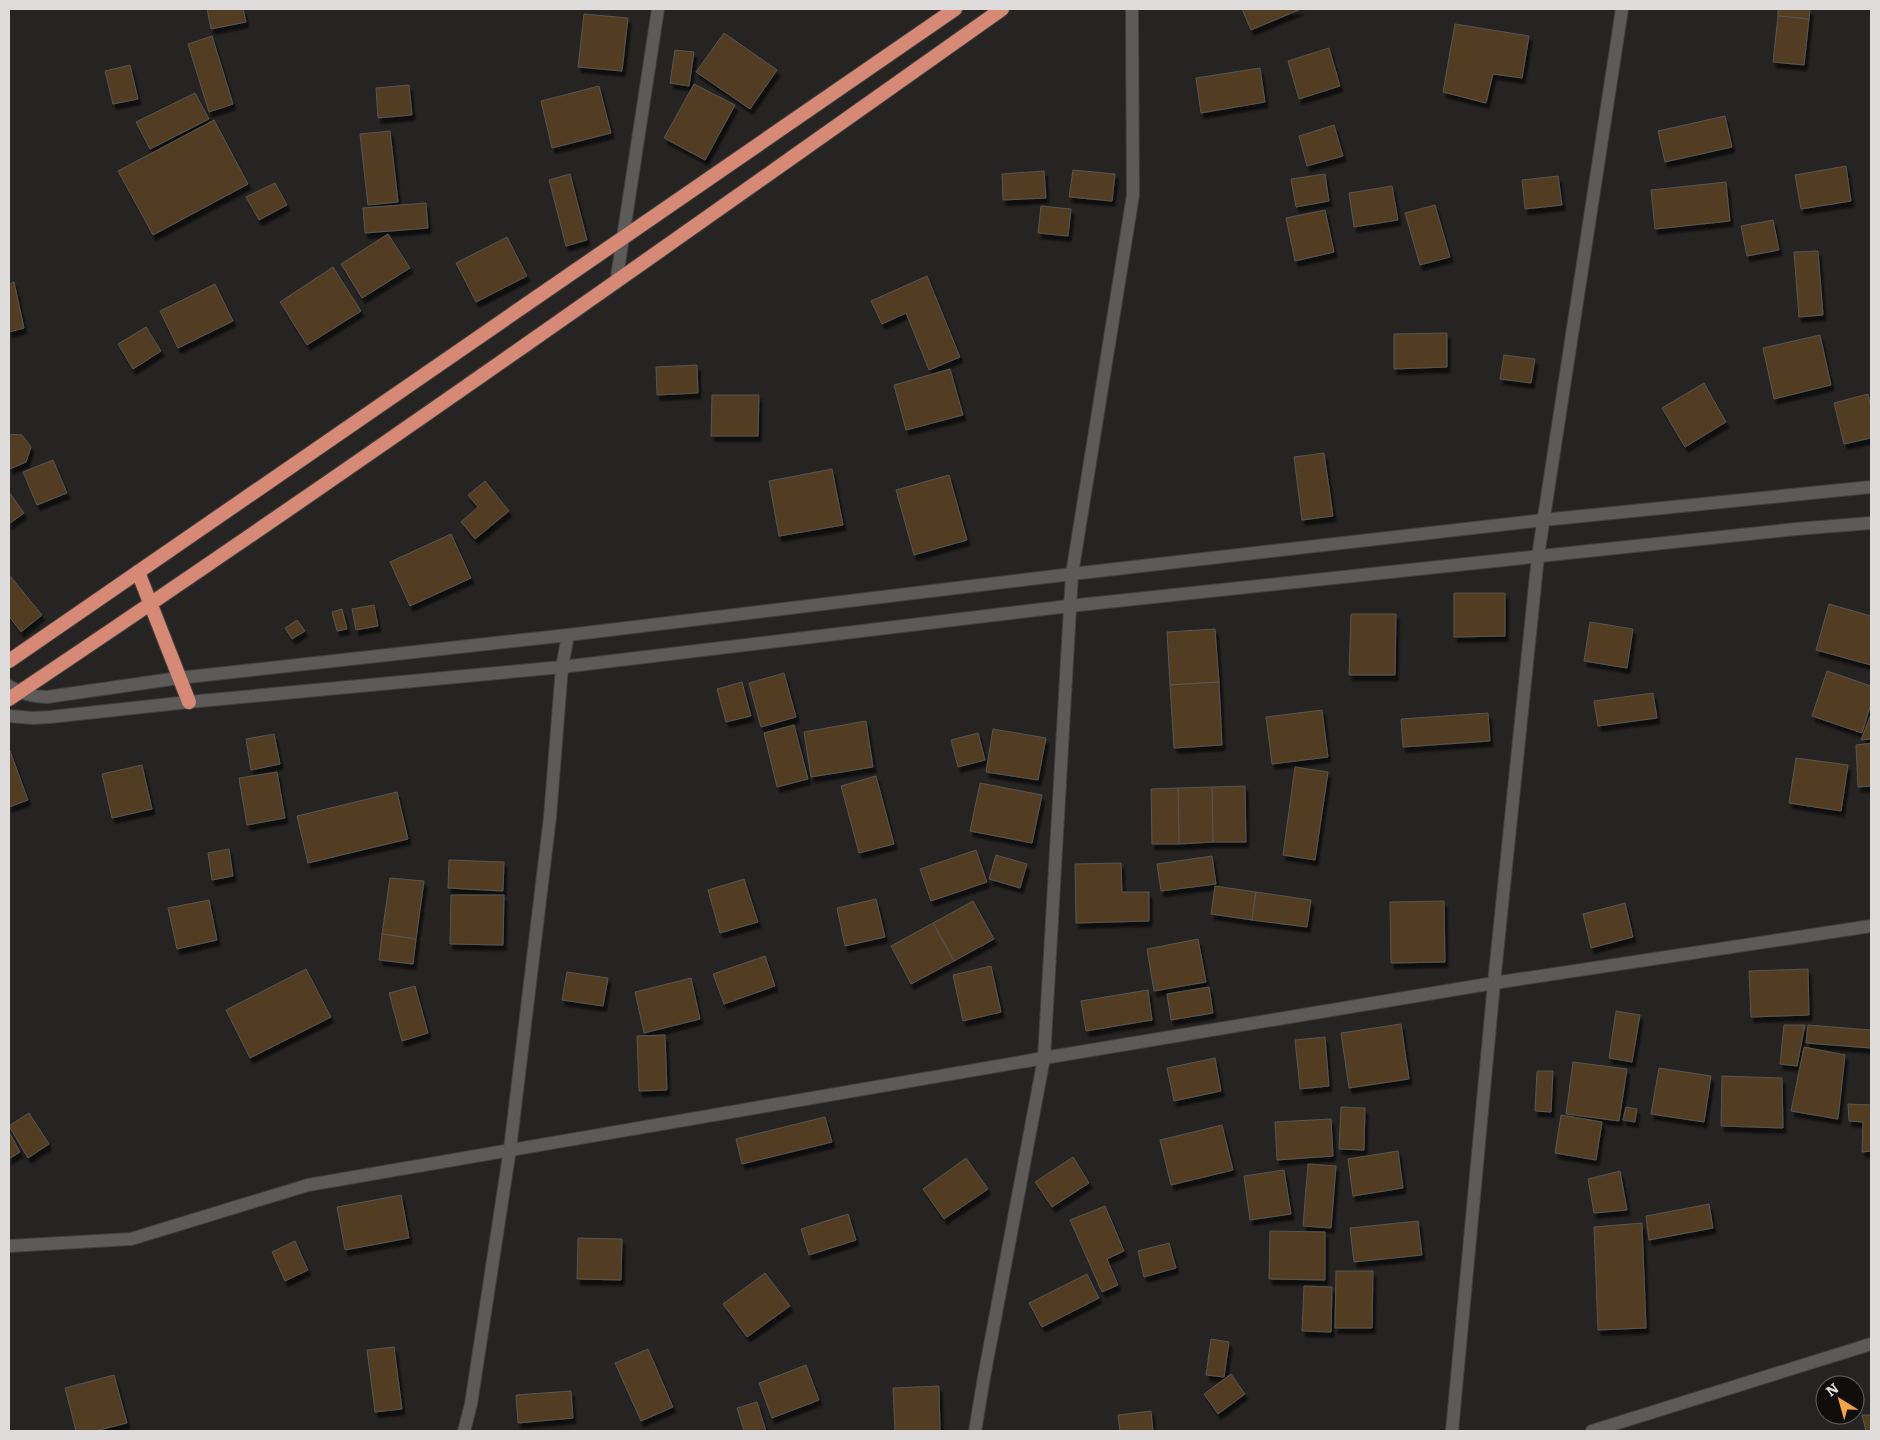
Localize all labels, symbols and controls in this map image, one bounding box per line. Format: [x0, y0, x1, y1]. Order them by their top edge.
north arrow [1815, 1375, 1865, 1425]
text: N [1821, 1377, 1842, 1400]

